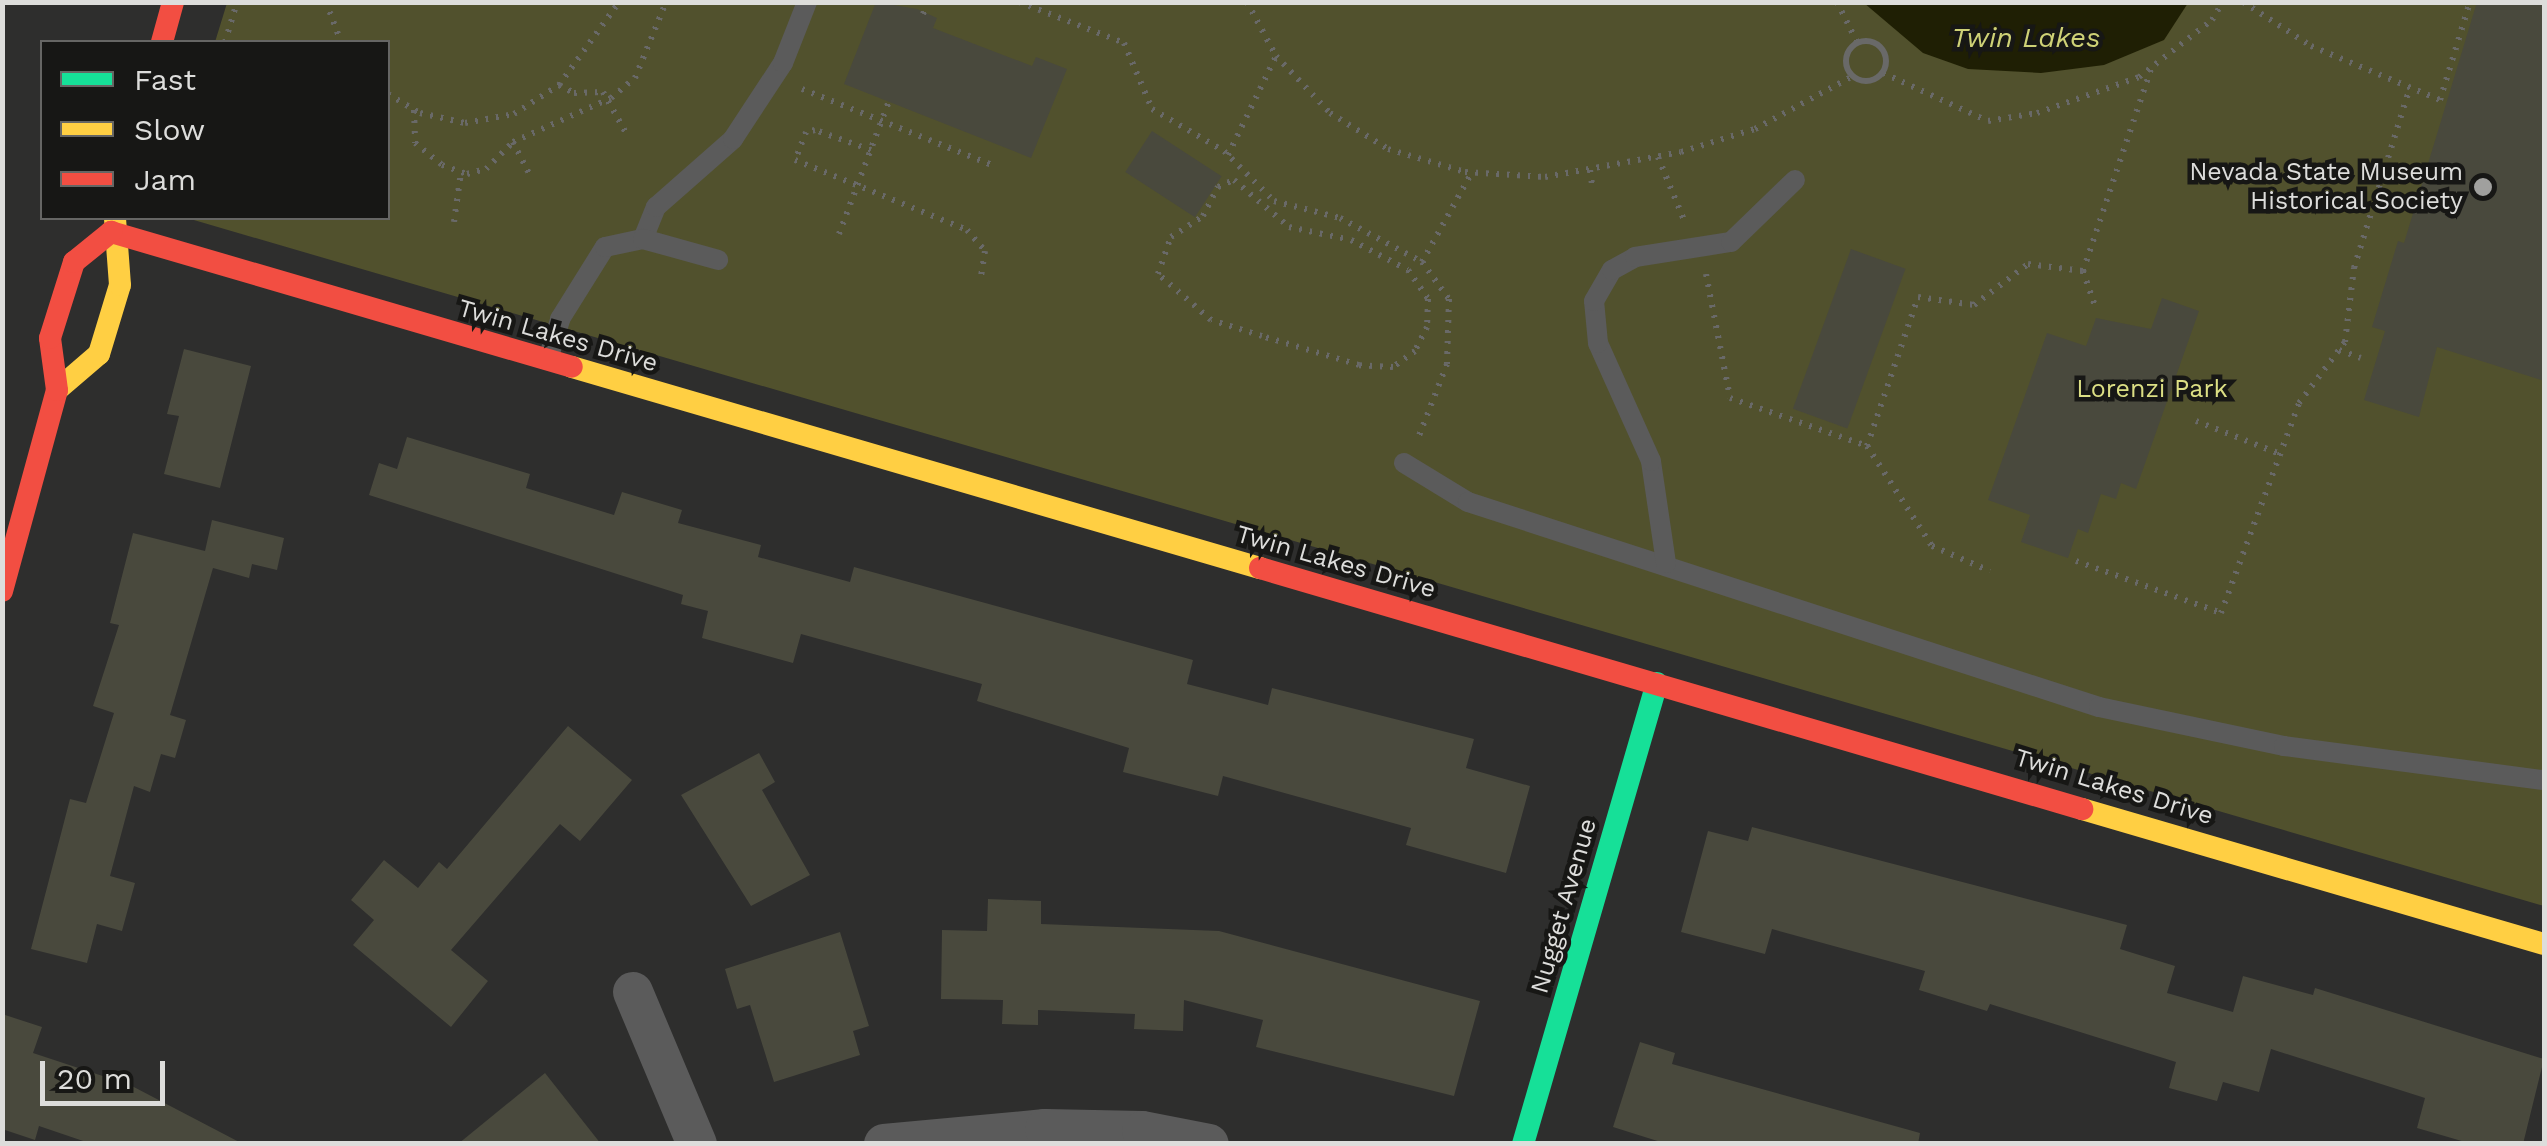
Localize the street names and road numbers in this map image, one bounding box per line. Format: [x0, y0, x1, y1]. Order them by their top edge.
street label: Twin Lakes Drive [455, 293, 661, 379]
street label: Twin Lakes Drive [1233, 519, 1439, 605]
street label: Twin Lakes Drive [2011, 743, 2217, 831]
street label: Nugget Avenue [1525, 815, 1603, 997]

